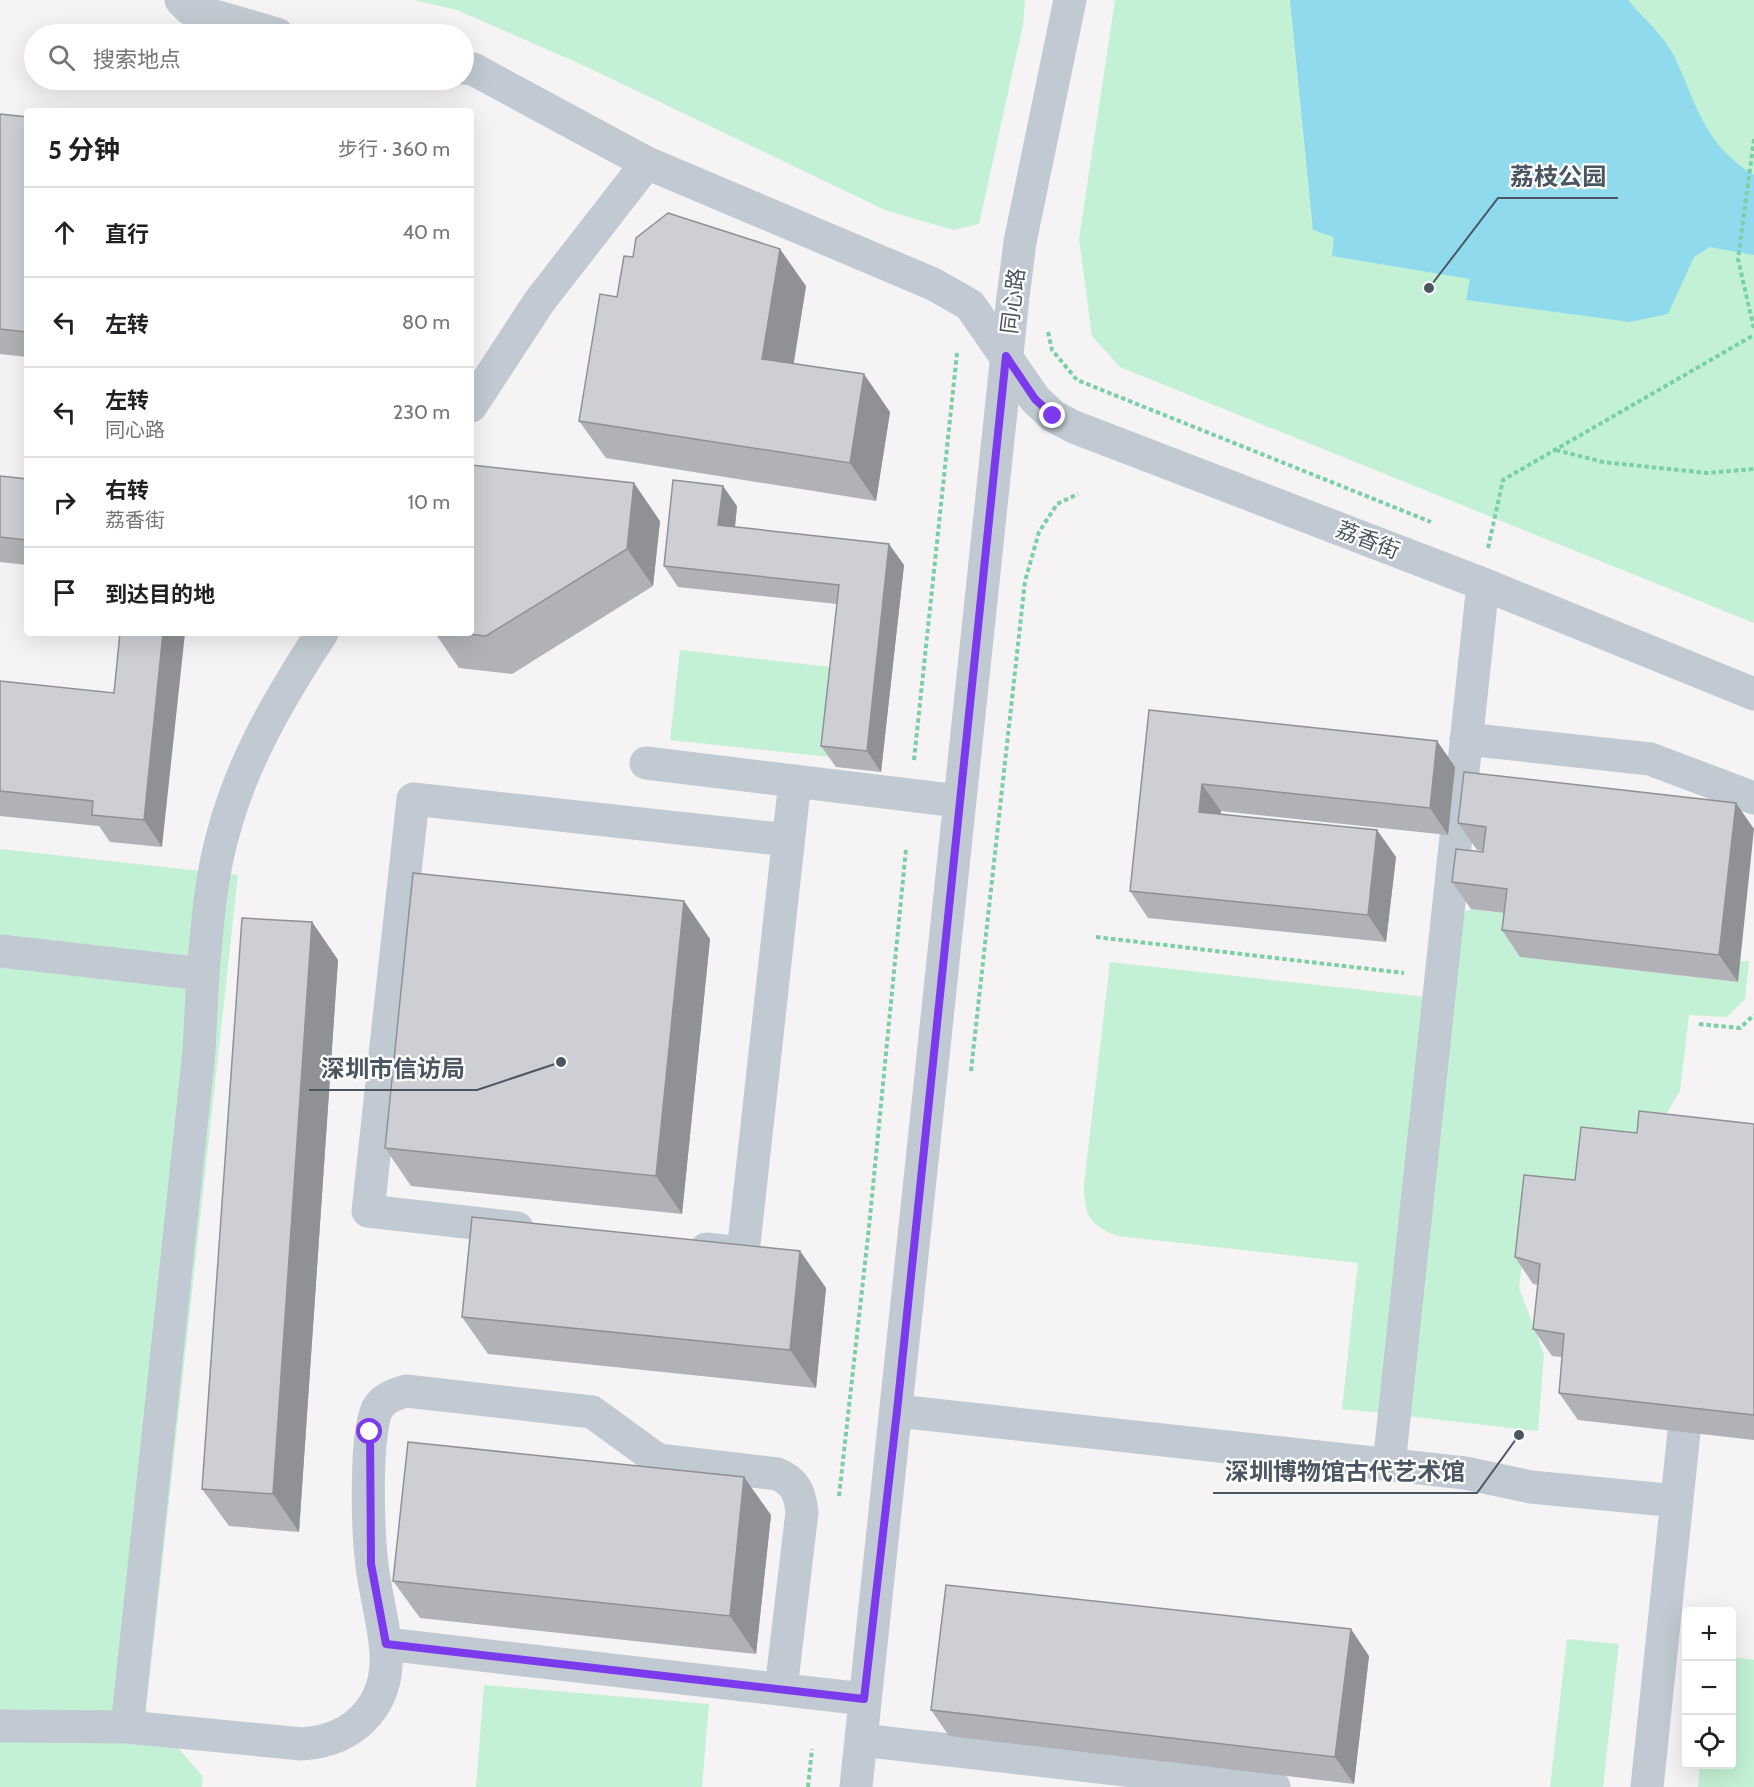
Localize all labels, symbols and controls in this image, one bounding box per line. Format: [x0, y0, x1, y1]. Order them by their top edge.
search box [24, 24, 474, 90]
icon: search [45, 41, 78, 74]
text: 搜索地点 [93, 46, 181, 73]
text: 5 分钟 [48, 134, 120, 166]
text: 步行 · 360 m [338, 137, 450, 161]
callout: 荔枝公园 [1498, 156, 1618, 198]
text: 荔枝公园 [1510, 162, 1606, 191]
icon: ahead [48, 216, 81, 249]
text: 40 m [402, 220, 450, 244]
text: 直行 [105, 221, 149, 248]
street label: 同心路 [996, 267, 1030, 335]
icon: left [48, 306, 81, 339]
text: 80 m [402, 310, 450, 334]
text: 左转 [105, 311, 149, 338]
text: 左转 [105, 387, 149, 414]
icon: left [48, 396, 81, 429]
text: 230 m [393, 400, 450, 424]
route end [1039, 402, 1065, 428]
text: 同心路 [105, 418, 165, 442]
text: 右转 [105, 477, 149, 504]
icon: right [48, 486, 81, 519]
text: 10 m [407, 490, 450, 514]
text: 荔香街 [105, 508, 165, 532]
street label: 荔香街 [1332, 516, 1404, 564]
icon: arrive [48, 576, 81, 609]
text: 到达目的地 [105, 581, 215, 608]
callout: 深圳市信访局 [309, 1048, 477, 1090]
text: 深圳市信访局 [321, 1054, 465, 1083]
route start [356, 1418, 382, 1444]
callout: 深圳博物馆古代艺术馆 [1213, 1451, 1477, 1493]
text: 深圳博物馆古代艺术馆 [1225, 1457, 1465, 1486]
map controls [1682, 1607, 1736, 1769]
button: + [1682, 1607, 1736, 1661]
button: − [1682, 1661, 1736, 1715]
button: locate [1682, 1715, 1736, 1769]

